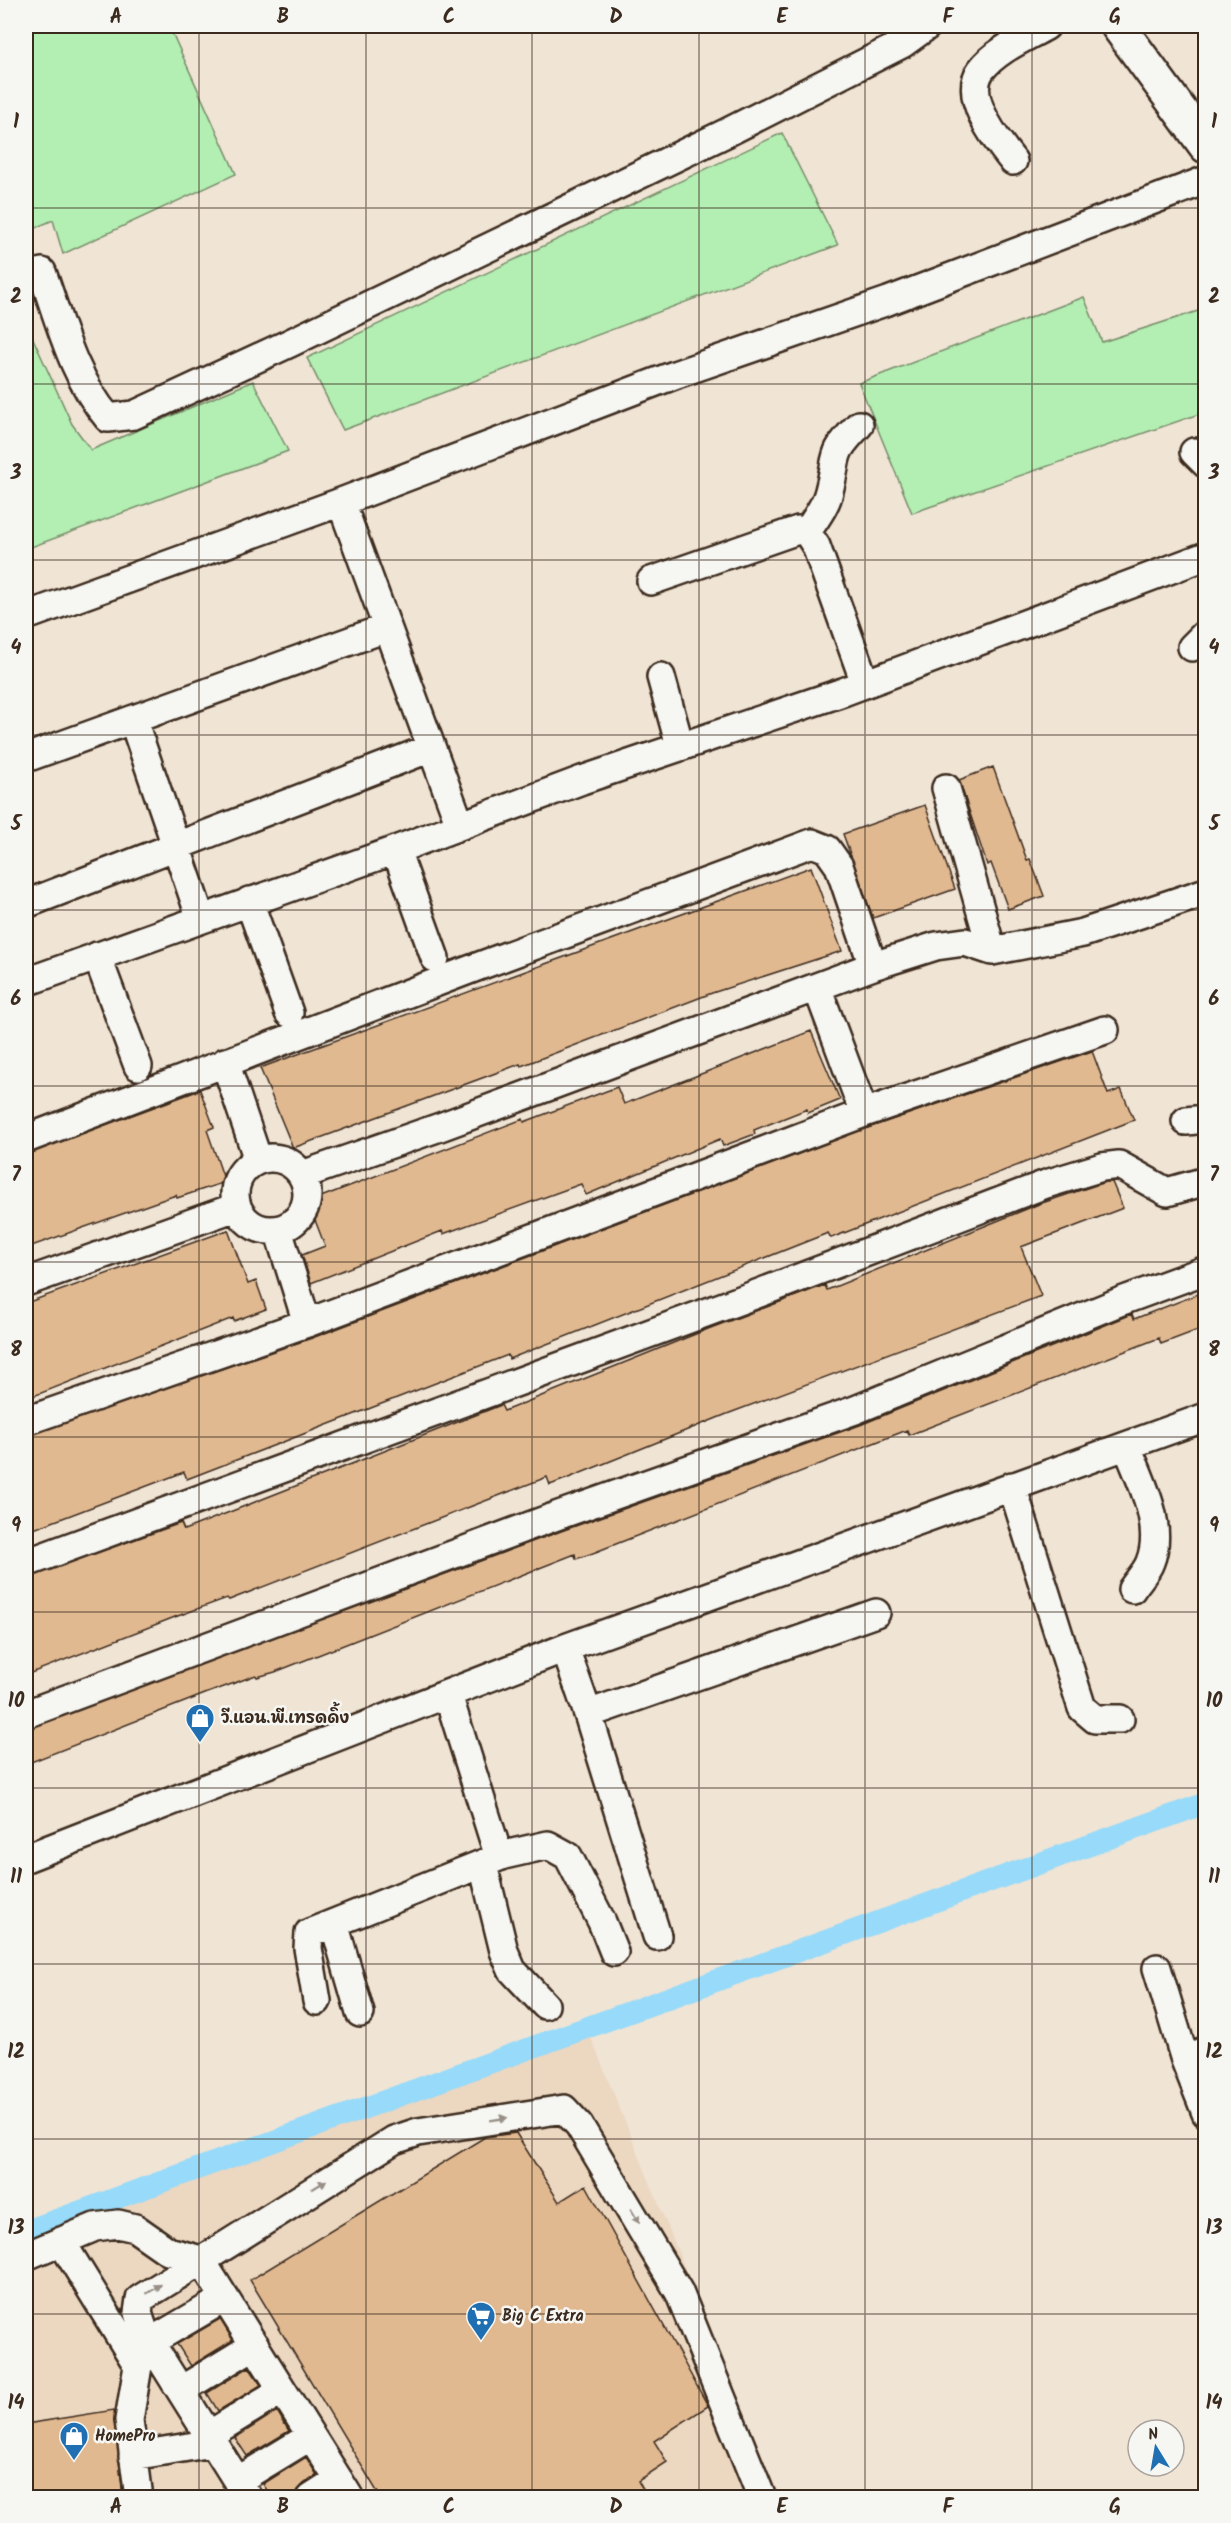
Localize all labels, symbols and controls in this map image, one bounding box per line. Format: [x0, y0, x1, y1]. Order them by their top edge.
text: A [110, 2, 122, 34]
text: B [277, 2, 289, 34]
text: C [443, 2, 455, 34]
text: D [609, 2, 623, 34]
text: E [776, 2, 788, 34]
text: F [943, 2, 955, 34]
text: G [1109, 2, 1121, 34]
text: 1 [13, 107, 19, 139]
text: 1 [1211, 107, 1217, 139]
text: 2 [10, 282, 22, 314]
text: 2 [1208, 282, 1220, 314]
text: 3 [10, 458, 22, 490]
text: 3 [1208, 458, 1220, 490]
text: 4 [11, 633, 22, 665]
text: 4 [1209, 633, 1220, 665]
text: 5 [10, 809, 23, 841]
text: 5 [1208, 809, 1221, 841]
text: 6 [11, 984, 22, 1016]
text: 6 [1209, 984, 1220, 1016]
text: 7 [11, 1160, 21, 1192]
text: 7 [1209, 1160, 1219, 1192]
text: 8 [10, 1335, 22, 1367]
text: 8 [1208, 1335, 1220, 1367]
text: 9 [11, 1511, 21, 1543]
text: 9 [1209, 1511, 1219, 1543]
text: 10 [8, 1686, 25, 1718]
text: 10 [1206, 1686, 1223, 1718]
place label: วี.แอน.พี.เทรดดิ้ง [221, 1701, 349, 1731]
shop icon: วี.แอน.พี.เทรดดิ้ง [184, 1702, 216, 1744]
text: 11 [10, 1862, 22, 1894]
text: 11 [1208, 1862, 1220, 1894]
text: 12 [7, 2037, 25, 2069]
text: 12 [1205, 2037, 1223, 2069]
one-way arrow [490, 2114, 509, 2123]
one-way arrow [311, 2180, 328, 2191]
one-way arrow [629, 2208, 640, 2224]
text: 13 [8, 2213, 25, 2245]
text: 13 [1206, 2213, 1223, 2245]
one-way arrow [146, 2284, 162, 2295]
supermarket icon: Big C Extra [465, 2300, 497, 2342]
place label: Big C Extra [502, 2304, 584, 2329]
text: 14 [8, 2388, 25, 2420]
text: 14 [1206, 2388, 1223, 2420]
north arrow [1126, 2418, 1186, 2478]
shop icon: HomePro [58, 2420, 90, 2462]
text: N [1146, 2422, 1161, 2448]
place label: HomePro [95, 2424, 156, 2449]
text: A [110, 2492, 122, 2523]
text: B [277, 2492, 289, 2523]
text: C [443, 2492, 455, 2523]
text: D [609, 2492, 623, 2523]
text: E [776, 2492, 788, 2523]
text: F [943, 2492, 955, 2523]
text: G [1109, 2492, 1121, 2523]

